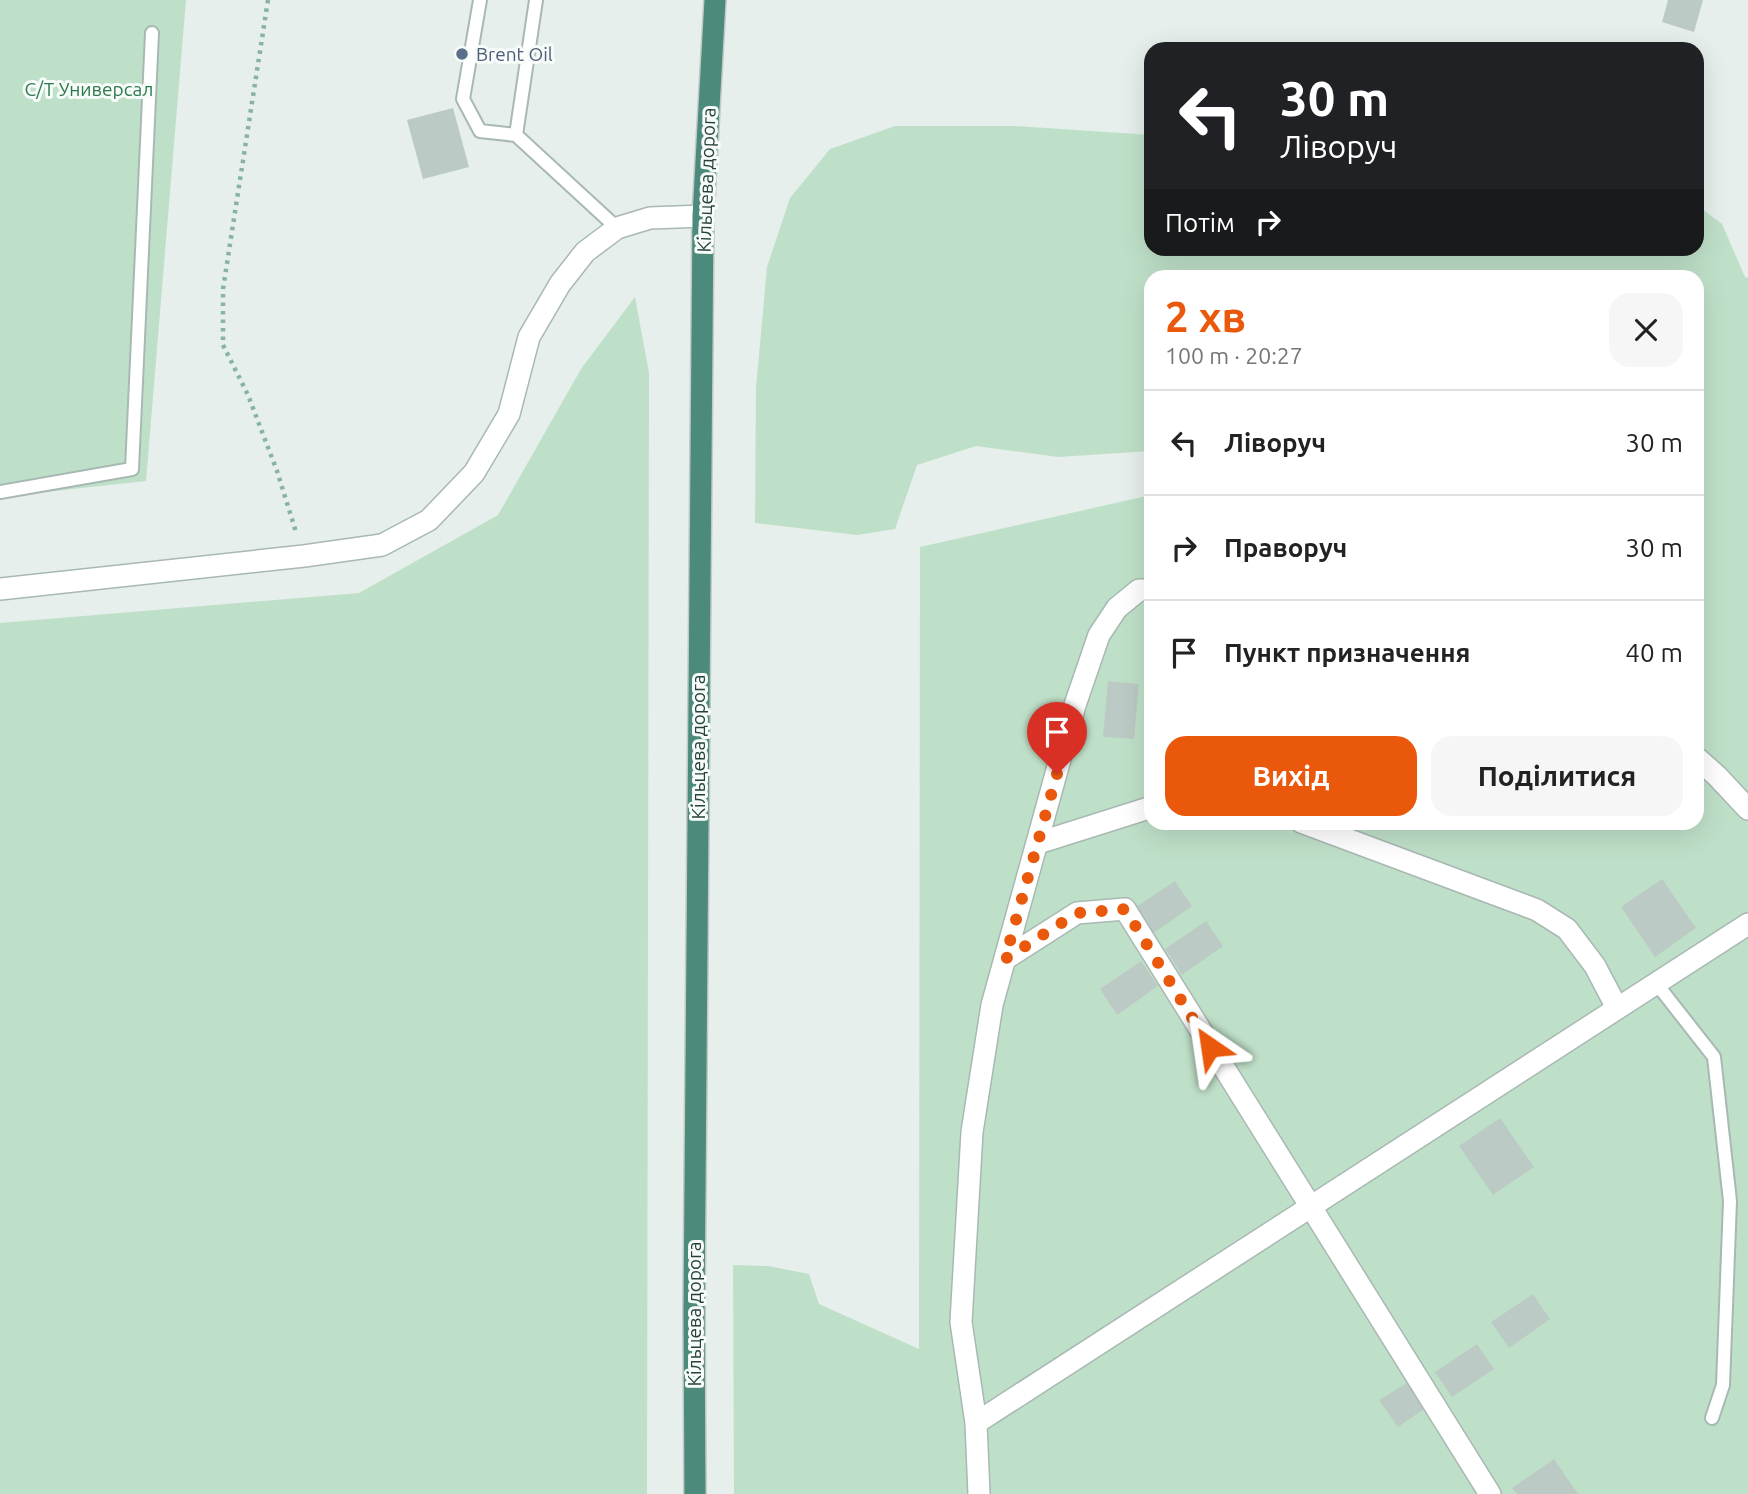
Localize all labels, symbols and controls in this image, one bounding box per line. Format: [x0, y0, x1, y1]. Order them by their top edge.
place label: Brent Oil [476, 43, 553, 65]
marker: Brent Oil [454, 46, 470, 62]
icon: left [1165, 70, 1256, 161]
text: 30 m [1280, 70, 1389, 125]
park label: С/Т Универсал [25, 78, 153, 100]
street label: Кільцева дорога [692, 107, 720, 253]
text: Ліворуч [1280, 128, 1397, 164]
icon: right [1249, 203, 1287, 241]
text: Потім [1165, 208, 1235, 237]
text: 2 хв [1165, 293, 1246, 340]
button: close [1609, 293, 1683, 367]
text: 100 m · 20:27 [1165, 343, 1303, 368]
icon: left [1165, 424, 1203, 462]
text: Ліворуч [1224, 428, 1326, 457]
text: 30 m [1625, 428, 1683, 457]
icon: right [1165, 529, 1203, 567]
text: Праворуч [1224, 533, 1347, 562]
text: 30 m [1625, 533, 1683, 562]
icon: arrive [1165, 634, 1203, 672]
text: Пункт призначення [1224, 638, 1470, 667]
text: 40 m [1625, 638, 1683, 667]
street label: Кільцева дорога [687, 674, 709, 820]
pin [1027, 702, 1087, 774]
icon: arrive [1038, 713, 1076, 751]
button: Вихід [1165, 736, 1417, 816]
button: Поділитися [1431, 736, 1683, 816]
position arrow [1173, 1010, 1247, 1084]
street label: Кільцева дорога [683, 1241, 705, 1387]

